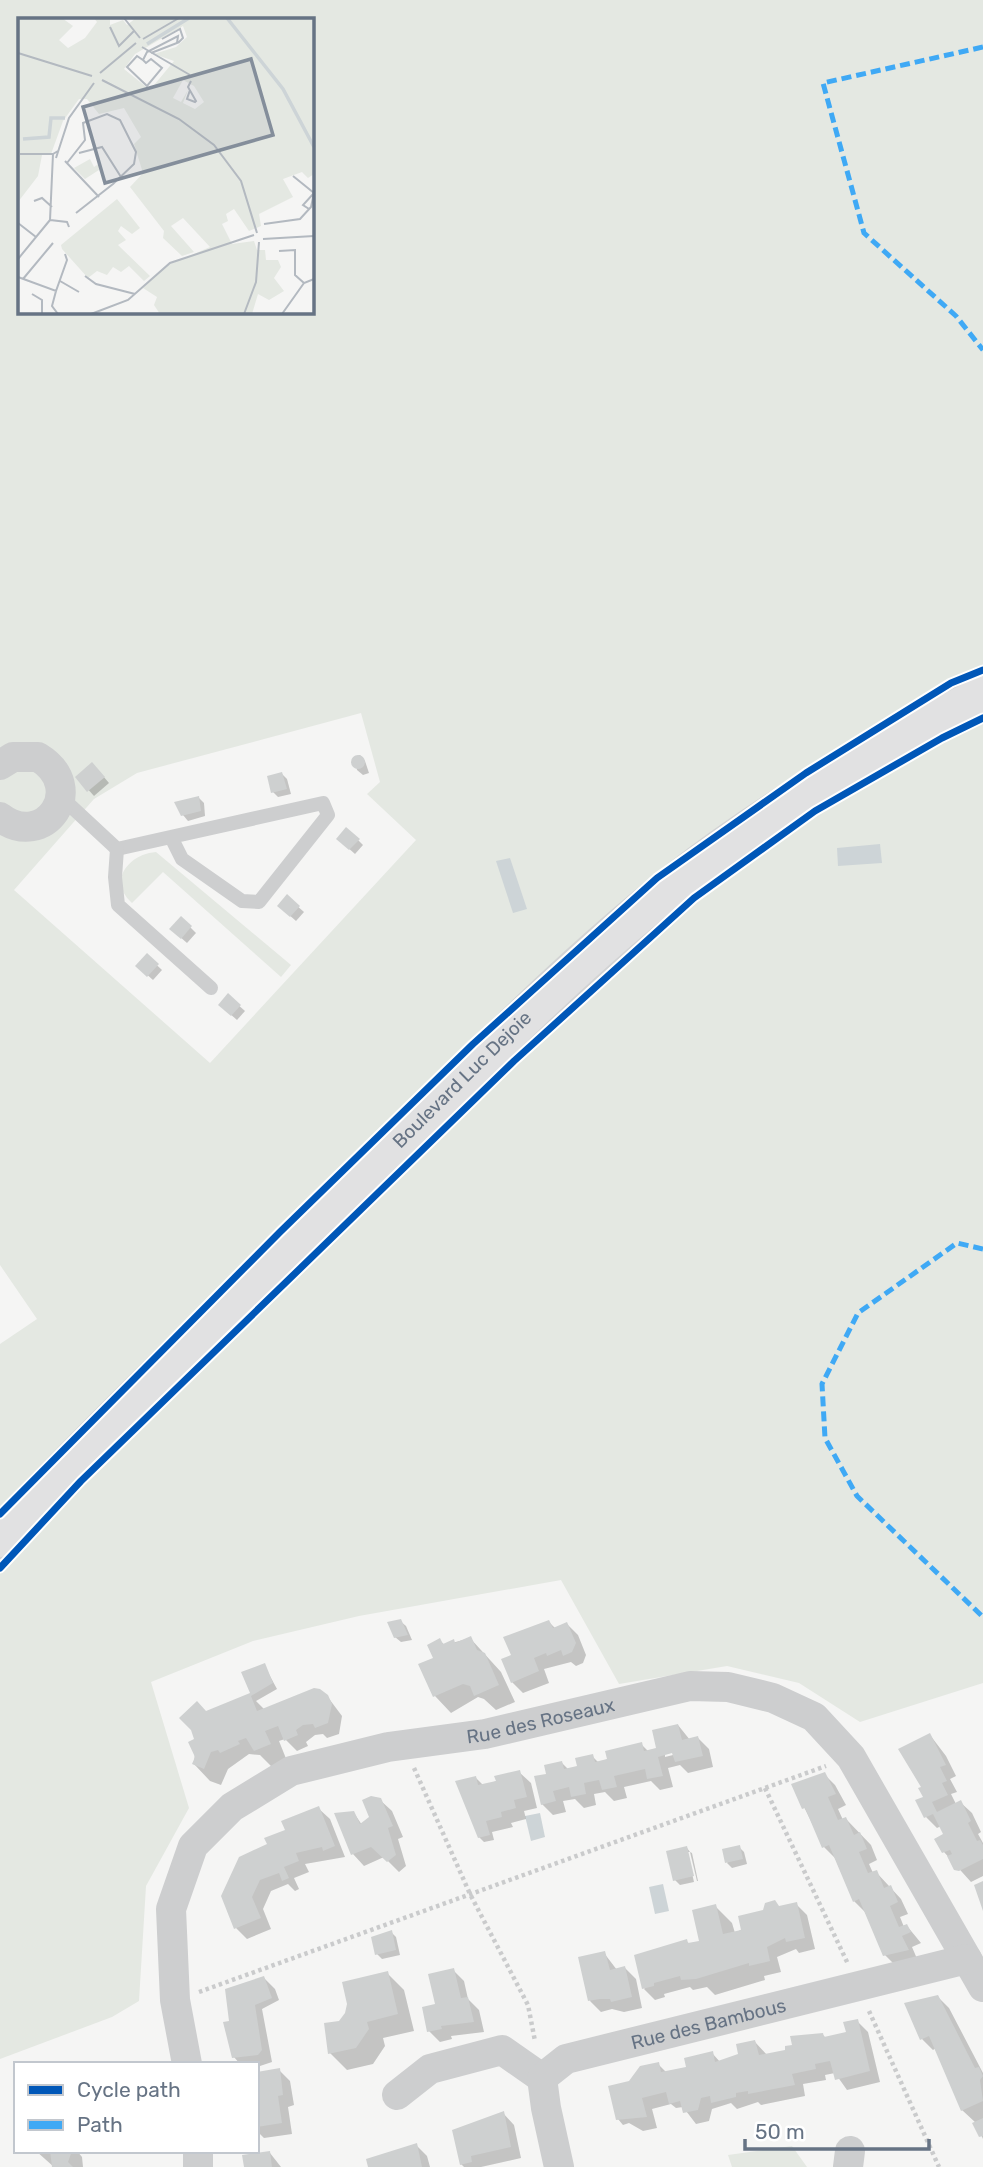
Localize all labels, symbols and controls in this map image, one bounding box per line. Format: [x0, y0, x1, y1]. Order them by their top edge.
inset map [18, 18, 313, 313]
street label: Boulevard Luc Dejoie [388, 1006, 536, 1153]
street label: Rue des Roseaux [465, 1693, 617, 1748]
street label: Rue des Bambous [629, 1994, 788, 2054]
legend [14, 2062, 259, 2153]
text: Cycle path [77, 2077, 181, 2102]
scale bar [745, 2108, 929, 2152]
text: Path [77, 2112, 123, 2137]
text: 50 m [755, 2119, 805, 2144]

